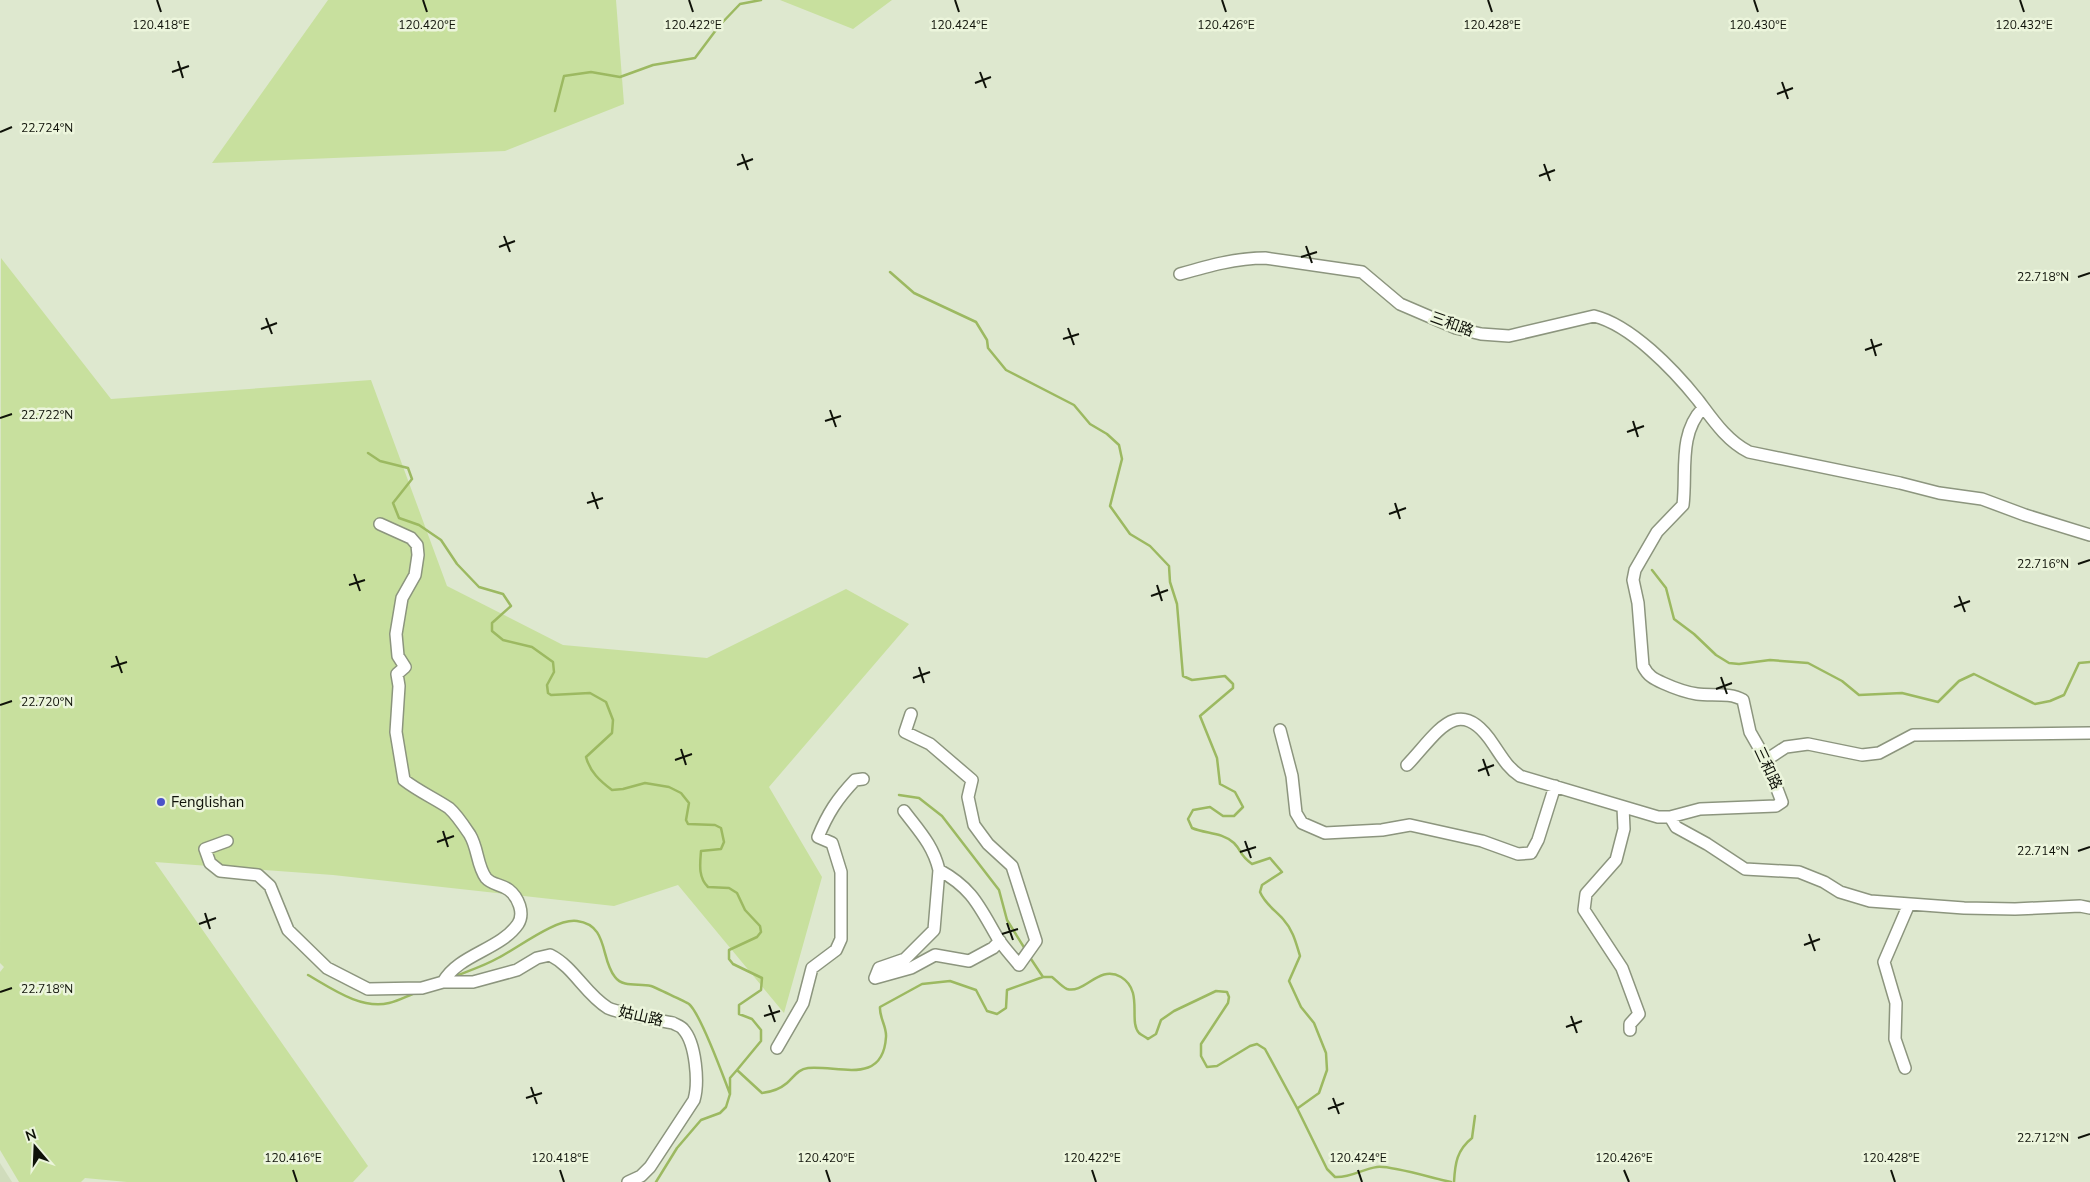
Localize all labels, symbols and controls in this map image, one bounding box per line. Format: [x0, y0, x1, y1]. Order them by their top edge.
text: 120.418°E [132, 17, 190, 33]
text: 120.420°E [398, 17, 456, 33]
text: 120.422°E [664, 17, 722, 33]
text: 120.424°E [930, 17, 988, 33]
text: 120.426°E [1197, 17, 1255, 33]
text: 120.428°E [1463, 17, 1521, 33]
text: 120.430°E [1729, 17, 1787, 33]
text: 120.432°E [1995, 17, 2053, 33]
text: 22.724°N [21, 120, 73, 136]
text: 22.718°N [2017, 269, 2069, 285]
street label: 三和路 [1427, 307, 1477, 341]
text: 22.722°N [21, 407, 73, 423]
text: 22.716°N [2017, 556, 2069, 572]
text: 22.720°N [21, 694, 73, 710]
street label: 三和路 [1749, 743, 1787, 793]
place label: Fenglishan [171, 792, 244, 812]
marker: Fenglishan [155, 796, 167, 808]
text: 22.714°N [2017, 843, 2069, 859]
text: 22.718°N [21, 981, 73, 997]
street label: 姑山路 [617, 1001, 665, 1031]
north arrow [10, 1122, 60, 1172]
text: N [23, 1124, 39, 1146]
text: 22.712°N [2017, 1130, 2069, 1146]
text: 120.416°E [264, 1150, 322, 1166]
text: 120.418°E [531, 1150, 589, 1166]
text: 120.420°E [797, 1150, 855, 1166]
text: 120.422°E [1063, 1150, 1121, 1166]
text: 120.424°E [1329, 1150, 1387, 1166]
text: 120.426°E [1595, 1150, 1653, 1166]
text: 120.428°E [1862, 1150, 1920, 1166]

